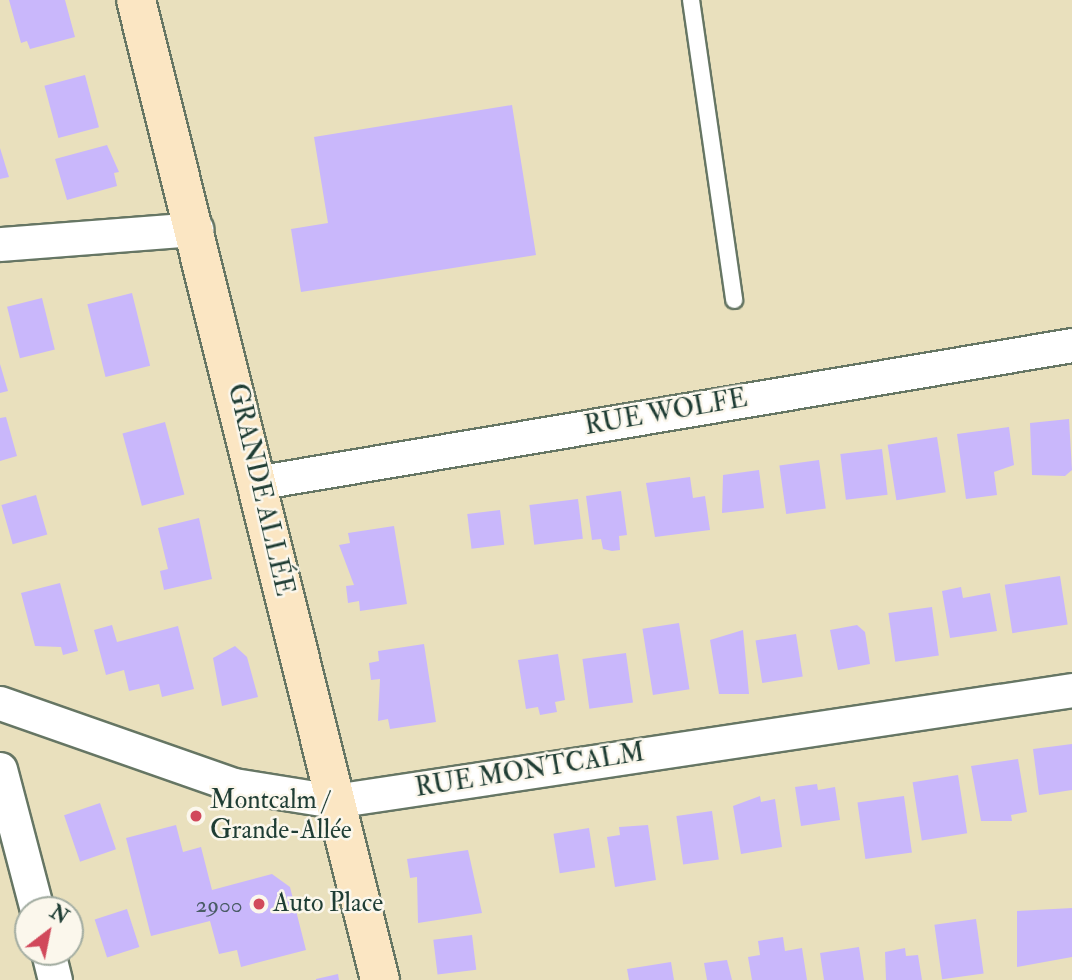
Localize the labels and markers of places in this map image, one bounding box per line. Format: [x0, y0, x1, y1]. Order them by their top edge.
place label: Montcalm / Grande-Allée [210, 785, 352, 846]
marker: Montcalm / Grande-Allée [188, 808, 204, 824]
place label: Auto Place [273, 888, 383, 920]
marker: Auto Place [251, 896, 267, 912]

